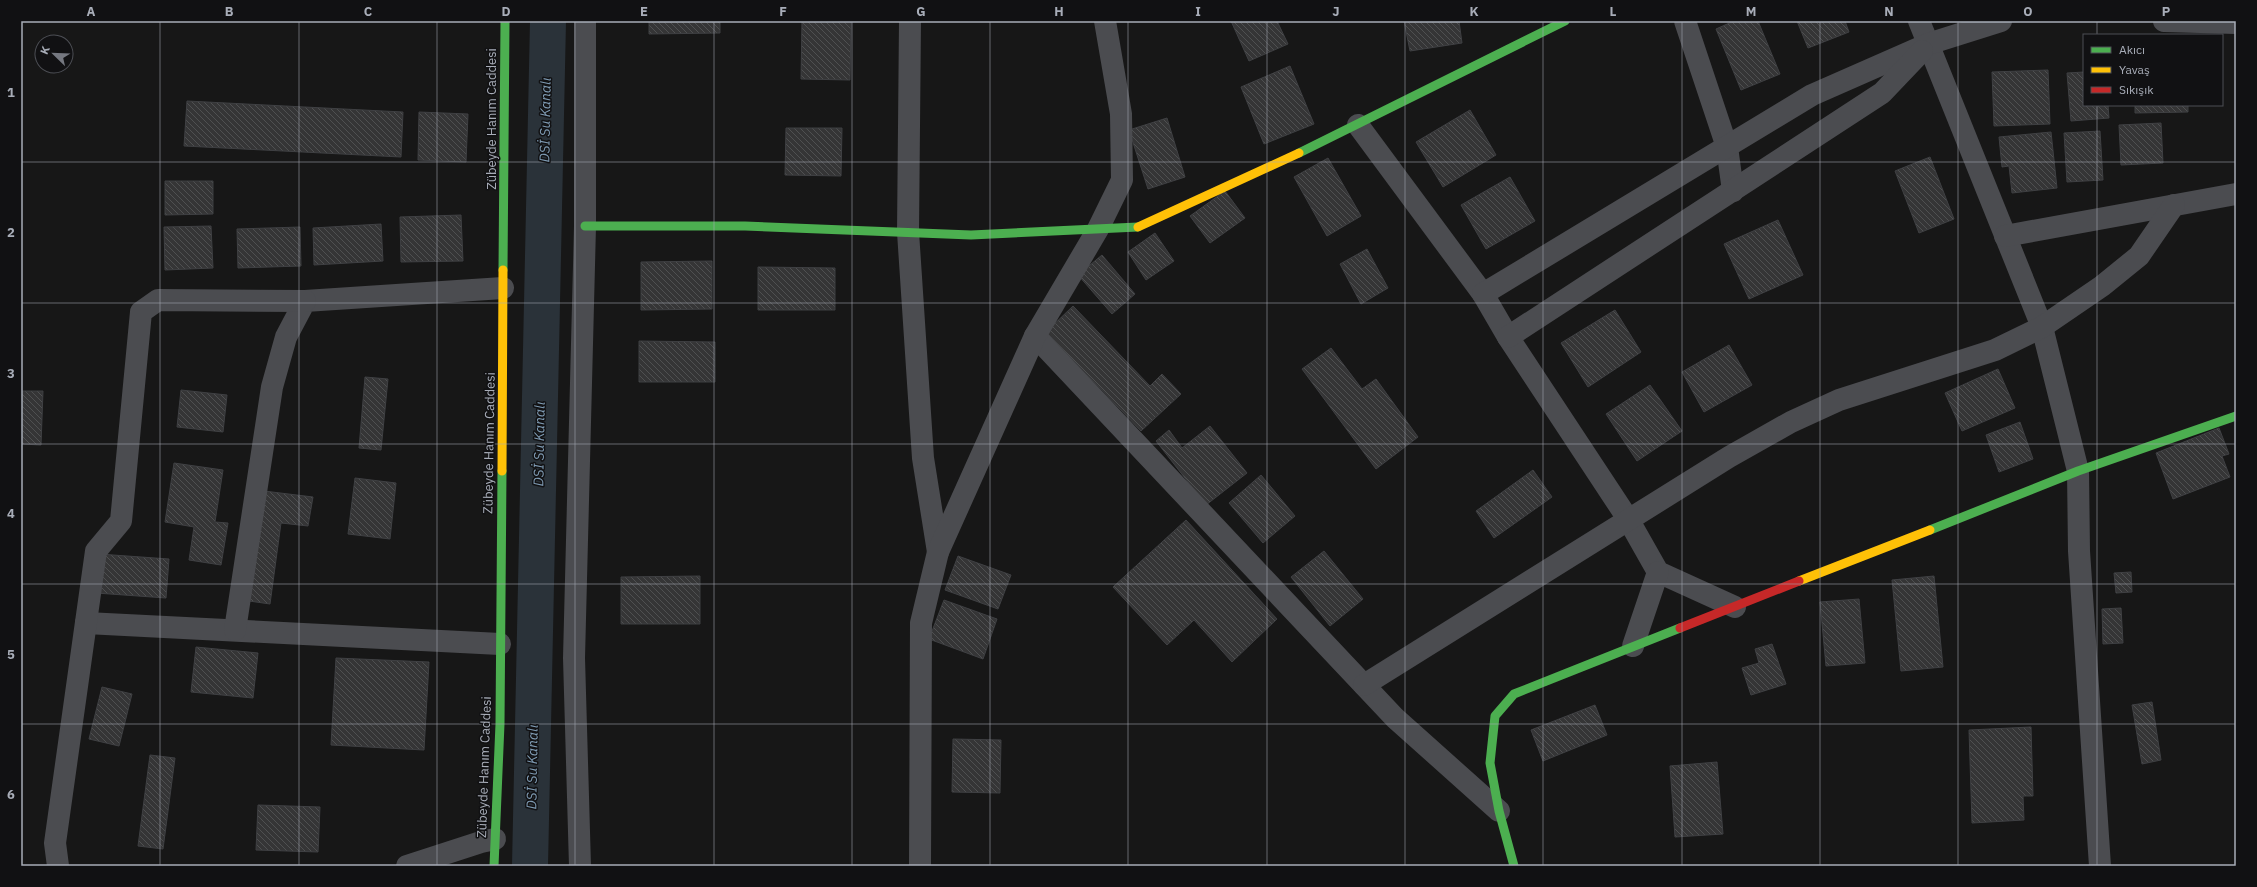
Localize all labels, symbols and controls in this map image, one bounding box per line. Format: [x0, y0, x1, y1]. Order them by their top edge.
text: A [87, 3, 96, 20]
text: B [225, 3, 234, 20]
text: C [364, 3, 373, 20]
text: D [501, 3, 511, 20]
text: E [640, 3, 648, 20]
text: F [779, 3, 787, 20]
text: G [916, 3, 926, 20]
text: H [1054, 3, 1064, 20]
text: I [1195, 3, 1201, 20]
text: J [1332, 3, 1340, 20]
text: K [1469, 3, 1479, 20]
text: L [1610, 3, 1617, 20]
text: M [1746, 3, 1756, 20]
text: N [1884, 3, 1894, 20]
text: O [2023, 3, 2033, 20]
text: P [2162, 3, 2171, 20]
north arrow [34, 34, 74, 74]
legend [2083, 34, 2223, 106]
text: Akıcı [2119, 42, 2145, 57]
text: K [37, 44, 53, 56]
street label: Zübeyde Hanım Caddesi [483, 48, 500, 190]
text: Yavaş [2119, 62, 2150, 77]
water label: DSİ Su Kanalı [535, 77, 555, 163]
text: Sıkışık [2119, 82, 2154, 97]
text: 1 [7, 84, 15, 101]
text: 2 [7, 224, 15, 241]
text: 3 [7, 365, 15, 382]
street label: Zübeyde Hanım Caddesi [479, 372, 499, 514]
water label: DSİ Su Kanalı [529, 401, 549, 487]
text: 4 [7, 505, 15, 522]
text: 5 [7, 646, 15, 663]
street label: Zübeyde Hanım Caddesi [473, 696, 495, 838]
water label: DSİ Su Kanalı [522, 724, 542, 810]
text: 6 [7, 786, 15, 803]

